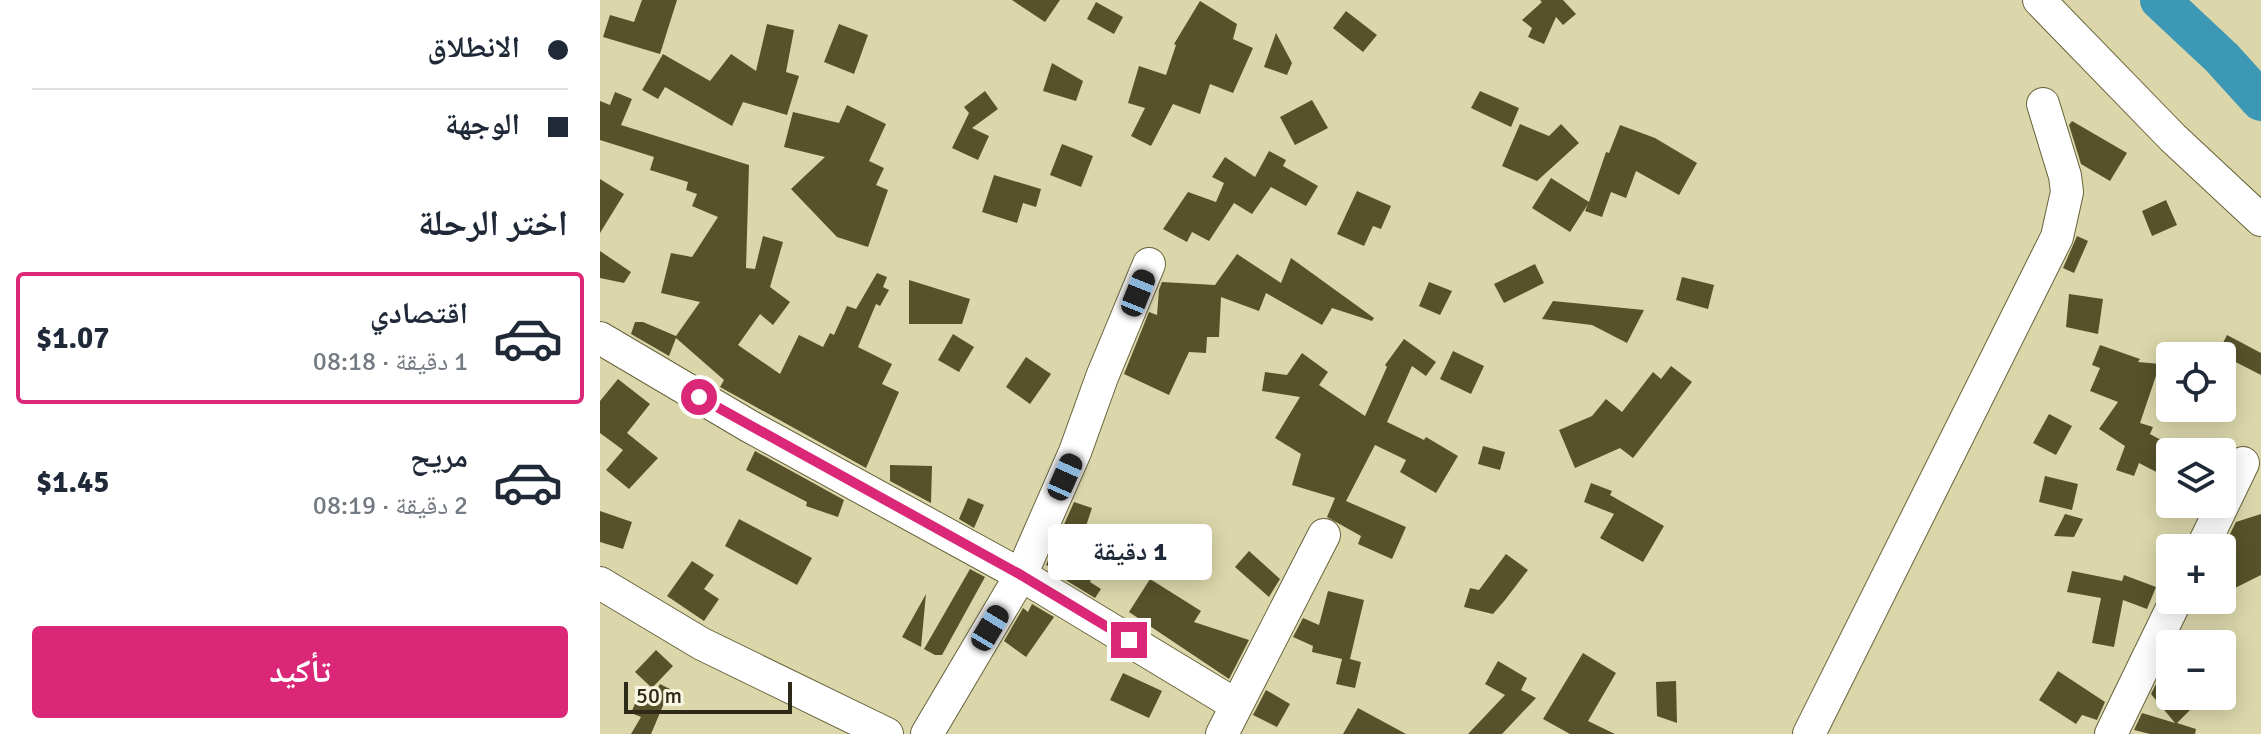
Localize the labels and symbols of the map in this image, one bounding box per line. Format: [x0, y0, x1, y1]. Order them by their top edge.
car [1118, 266, 1158, 320]
route start [681, 379, 717, 415]
car [1044, 450, 1086, 504]
callout: 1 دقيقة [1047, 524, 1211, 580]
car [967, 601, 1013, 655]
route end [1111, 622, 1147, 658]
scale bar [624, 678, 792, 714]

